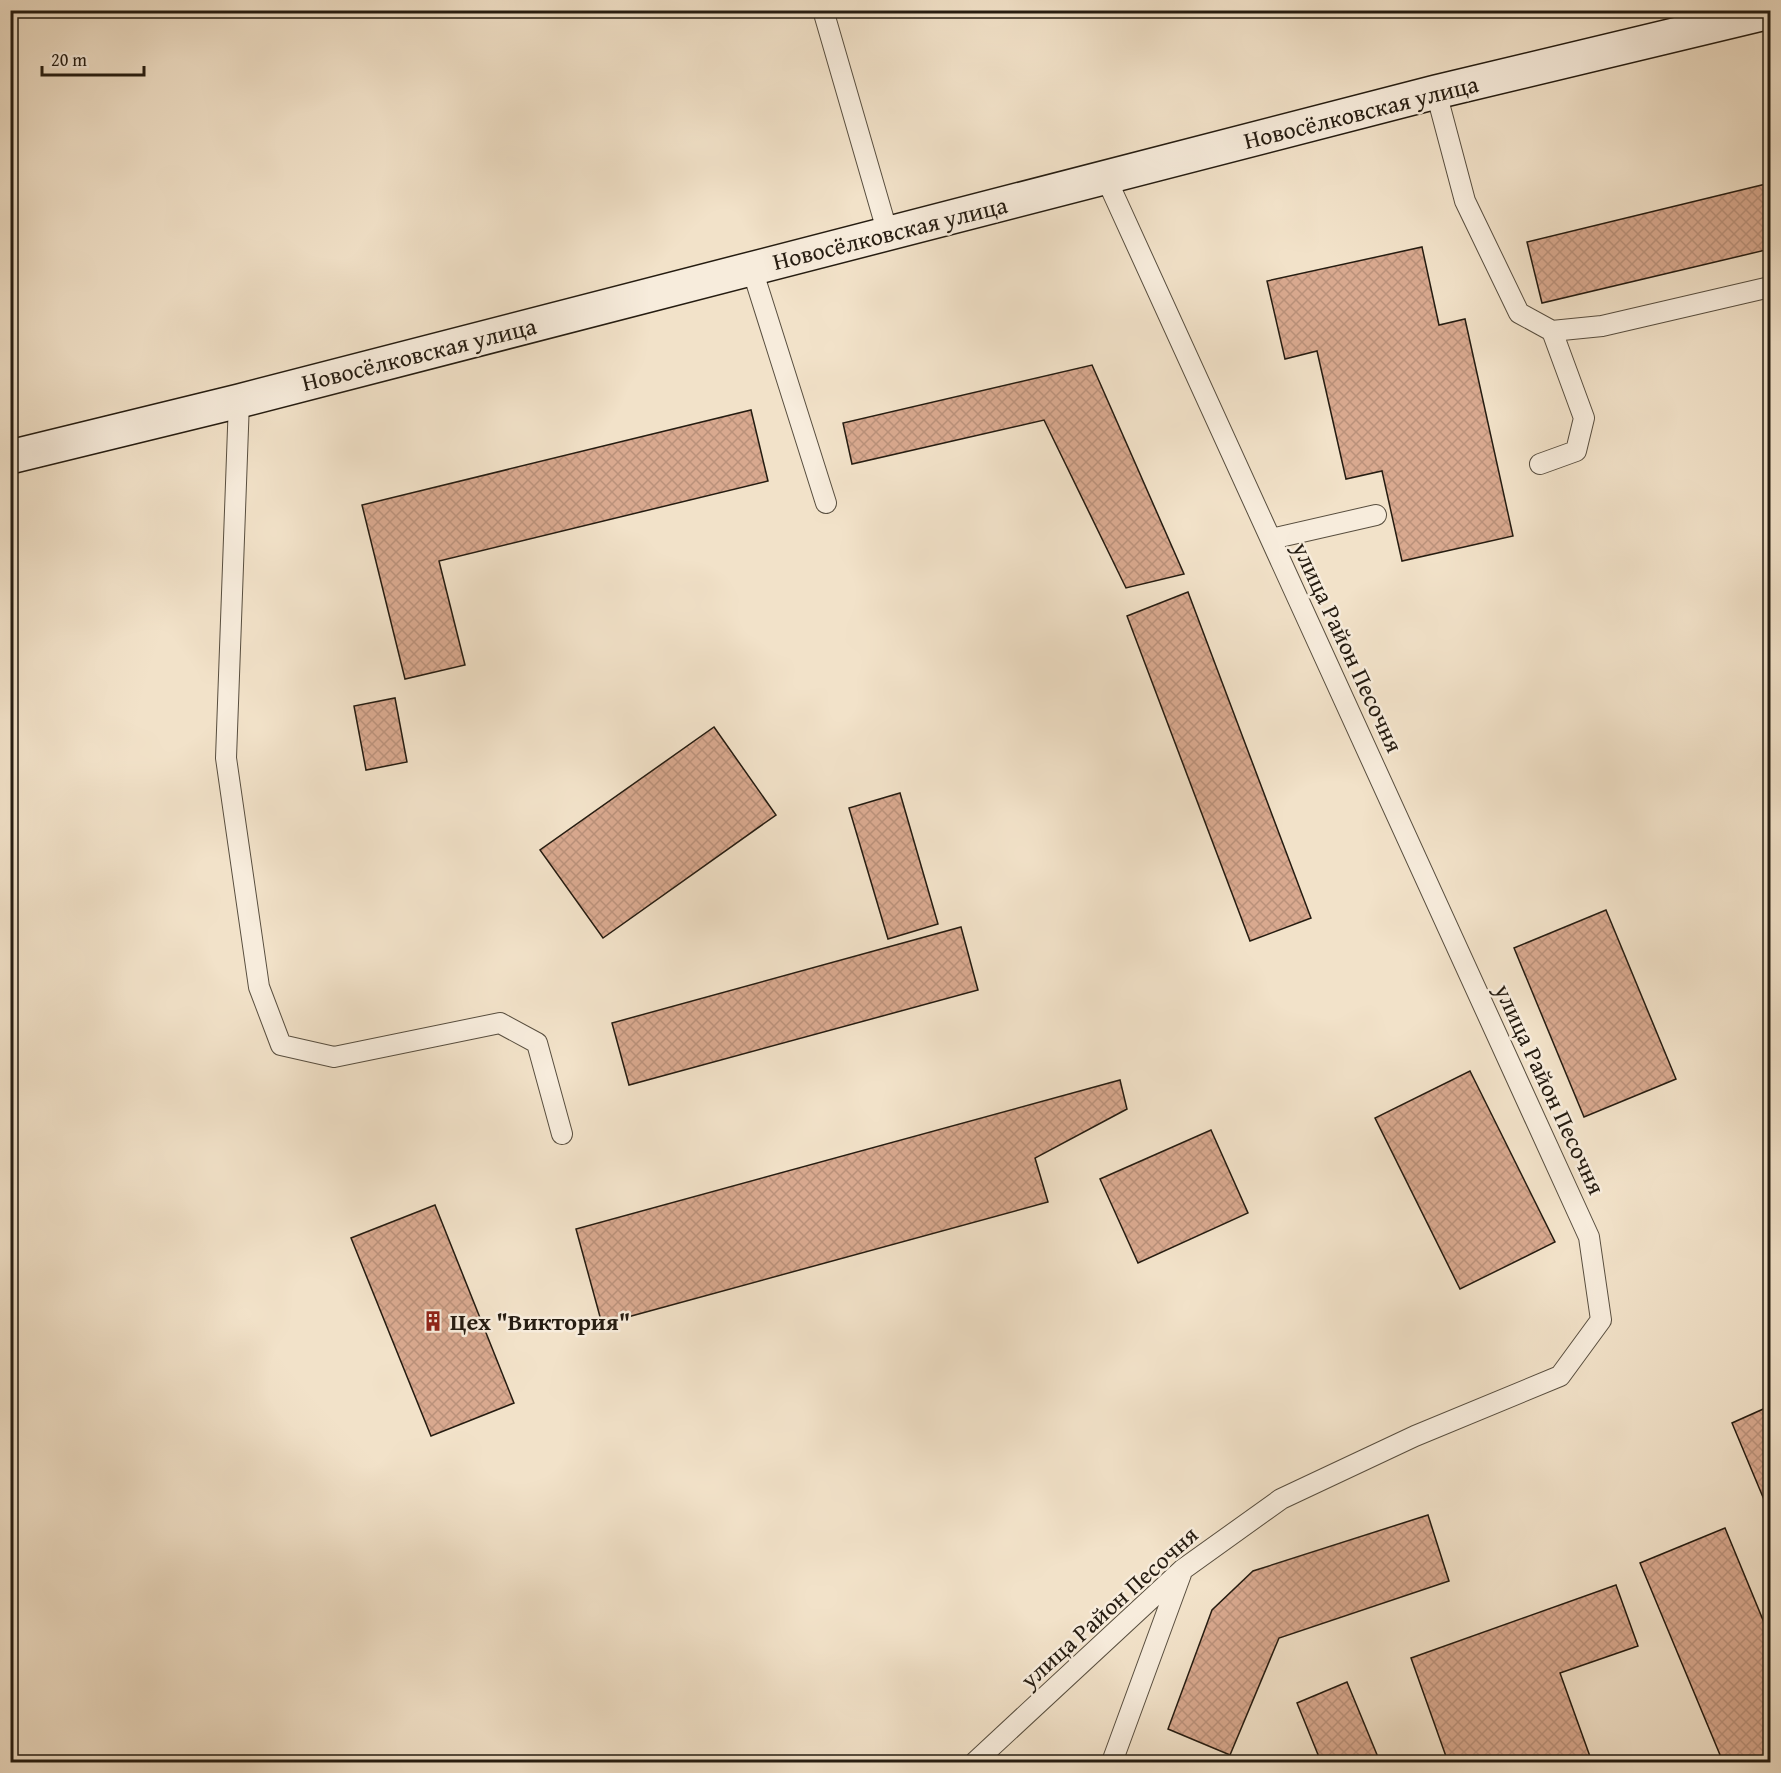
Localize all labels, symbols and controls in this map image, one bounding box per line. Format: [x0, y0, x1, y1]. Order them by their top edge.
scale bar [42, 39, 144, 77]
text: 20 m [51, 46, 87, 73]
street label: Новосёлковская улица [1240, 66, 1483, 158]
street label: Новосёлковская улица [769, 187, 1012, 279]
street label: Новосёлковская улица [298, 308, 541, 400]
street label: улица Район Песочня [1283, 535, 1412, 758]
street label: улица Район Песочня [1485, 977, 1614, 1200]
place label: Цех "Виктория" [450, 1304, 630, 1339]
building icon: Цех "Виктория" [421, 1309, 445, 1333]
street label: улица Район Песочня [1012, 1517, 1206, 1697]

